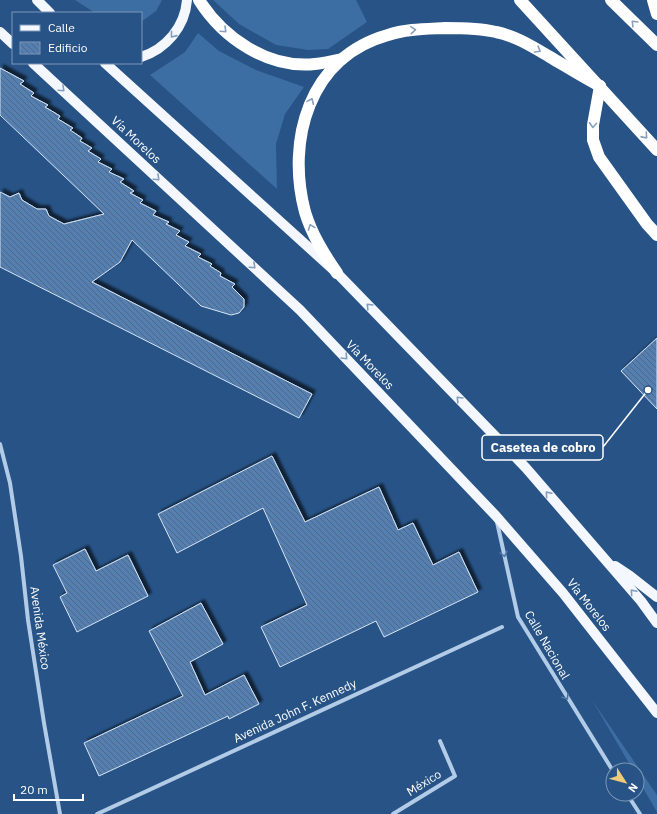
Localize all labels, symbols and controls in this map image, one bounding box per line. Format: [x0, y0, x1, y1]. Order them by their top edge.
legend [12, 12, 142, 64]
text: Calle [48, 20, 75, 35]
one-way arrow [631, 20, 639, 28]
one-way arrow [219, 25, 226, 32]
one-way arrow [410, 26, 416, 35]
one-way arrow [170, 31, 177, 38]
text: Edificio [48, 40, 88, 55]
one-way arrow [534, 46, 542, 53]
one-way arrow [57, 85, 65, 92]
one-way arrow [306, 97, 314, 105]
street label: Vía Morelos [108, 113, 165, 167]
one-way arrow [589, 122, 598, 128]
one-way arrow [640, 132, 647, 139]
one-way arrow [153, 173, 160, 180]
one-way arrow [307, 224, 316, 231]
one-way arrow [248, 261, 256, 269]
one-way arrow [366, 303, 374, 311]
street label: Vía Morelos [343, 337, 398, 393]
one-way arrow [340, 352, 348, 360]
one-way arrow [457, 396, 464, 404]
callout: Casetea de cobro [482, 435, 603, 460]
text: Casetea de cobro [490, 439, 596, 456]
one-way arrow [546, 491, 553, 499]
one-way arrow [499, 551, 507, 557]
street label: Vía Morelos [564, 575, 615, 634]
street label: Avenida México [27, 585, 54, 671]
one-way arrow [631, 590, 638, 597]
street label: Calle Nacional [522, 608, 573, 682]
street label: Avenida John F. Kennedy [231, 675, 359, 746]
one-way arrow [562, 693, 569, 700]
north arrow [605, 762, 645, 802]
street label: México [404, 766, 444, 799]
scale bar [14, 776, 83, 802]
text: N [625, 781, 641, 795]
text: 20 m [20, 782, 48, 797]

